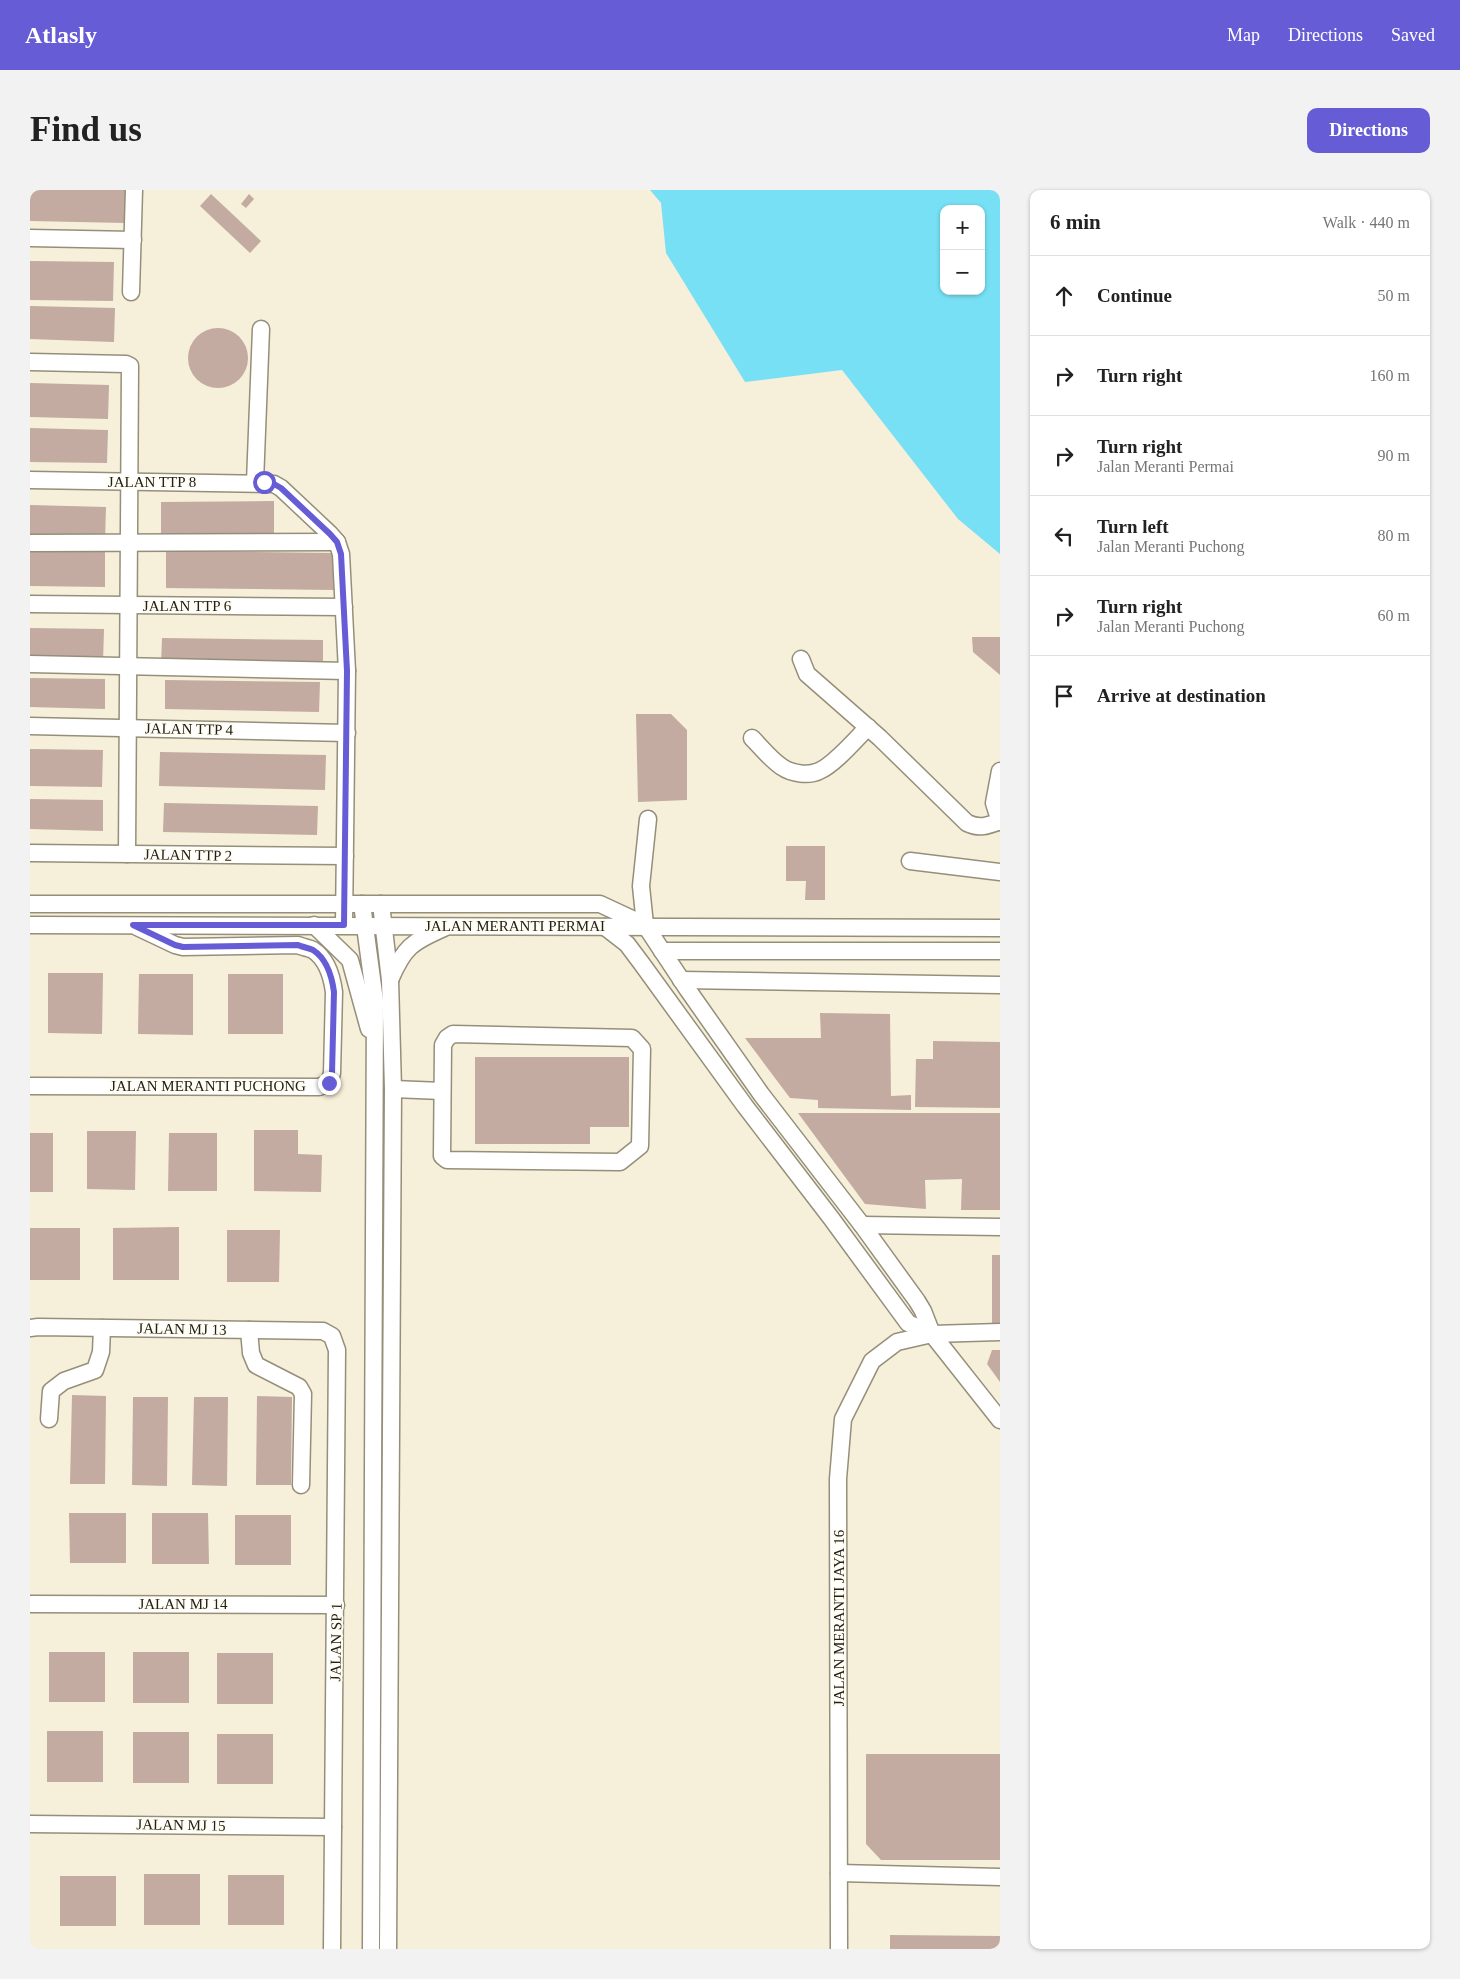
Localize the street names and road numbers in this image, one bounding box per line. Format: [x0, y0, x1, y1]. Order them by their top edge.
street label: JALAN TTP 8 [108, 474, 196, 490]
street label: JALAN TTP 6 [143, 598, 232, 614]
street label: JALAN TTP 4 [145, 720, 234, 738]
street label: JALAN TTP 2 [144, 846, 232, 864]
street label: JALAN MERANTI PERMAI [425, 918, 605, 934]
street label: JALAN MERANTI PUCHONG [110, 1078, 306, 1094]
street label: JALAN MJ 13 [137, 1320, 227, 1338]
street label: JALAN MERANTI JAYA 16 [831, 1529, 847, 1706]
street label: JALAN MJ 14 [138, 1596, 228, 1612]
street label: JALAN SP 1 [327, 1603, 345, 1681]
street label: JALAN MJ 15 [136, 1816, 226, 1834]

